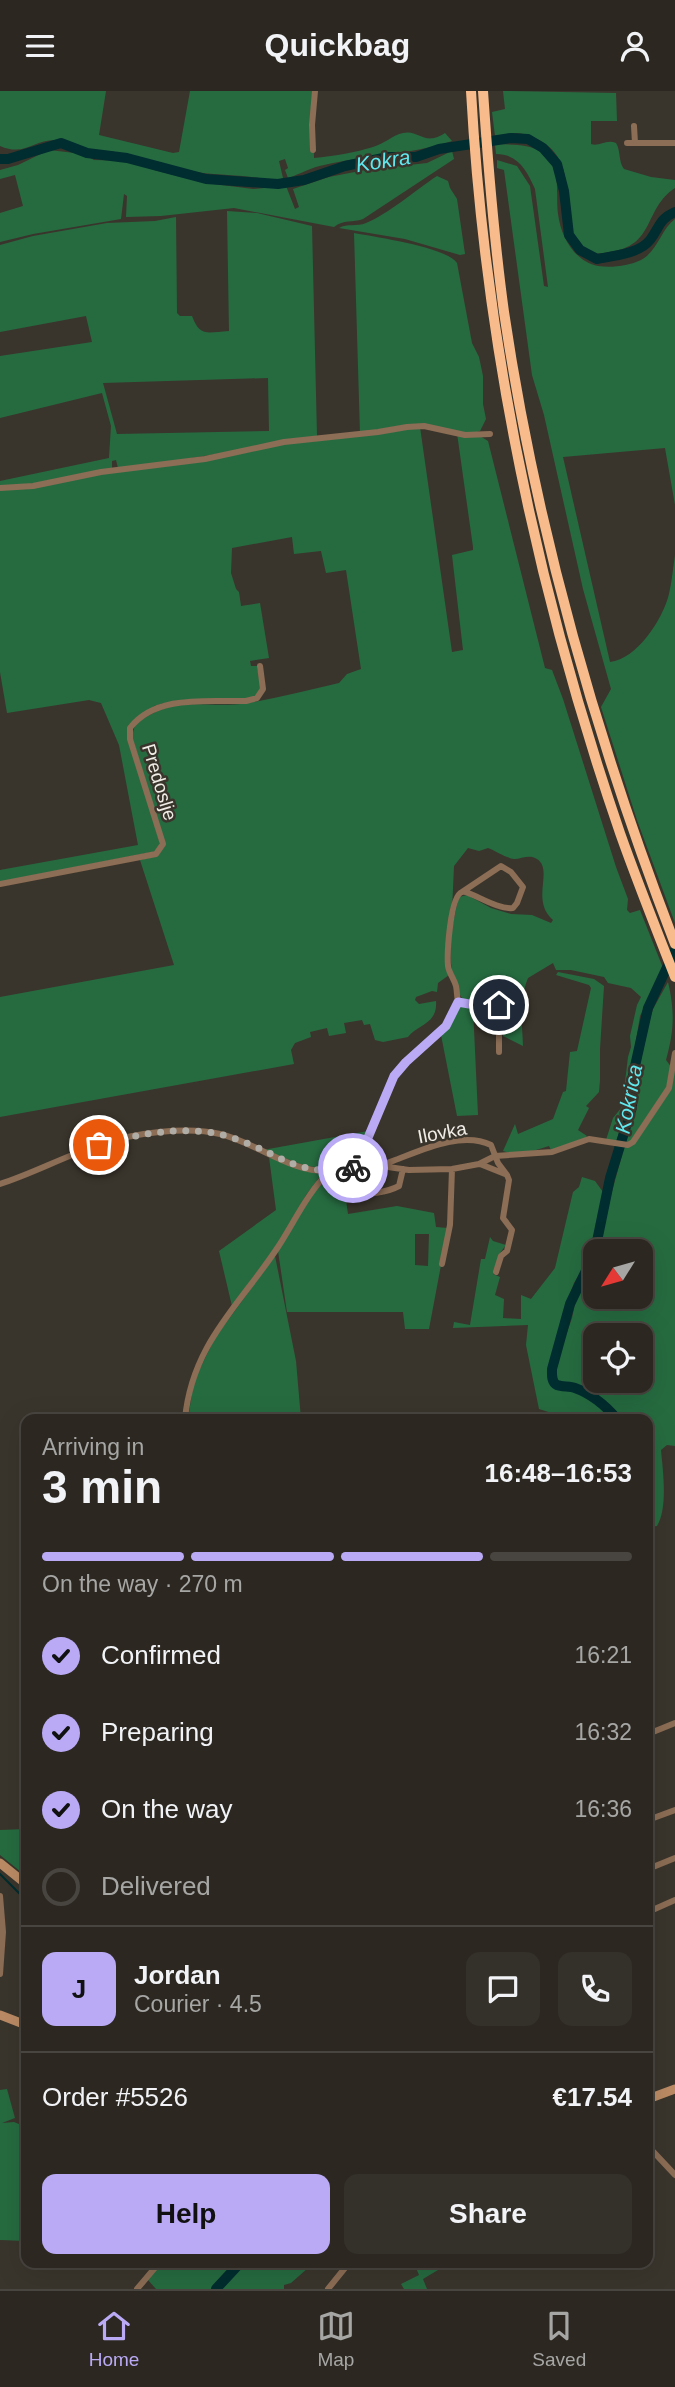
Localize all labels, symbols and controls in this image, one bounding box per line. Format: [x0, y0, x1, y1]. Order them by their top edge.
icon: menu [21, 27, 59, 65]
text: Quickbag [265, 27, 410, 63]
icon: person [616, 27, 654, 65]
water label: Kokra [354, 145, 412, 176]
street label: Predoslje [138, 741, 181, 823]
pin [469, 975, 529, 1035]
icon: home [480, 986, 518, 1024]
water label: Kokrica [611, 1062, 646, 1135]
pin [69, 1115, 129, 1175]
street label: Ilovka [416, 1117, 469, 1148]
icon: bag [80, 1126, 118, 1164]
courier [318, 1133, 388, 1203]
icon: bike [334, 1149, 372, 1187]
north arrow [583, 1239, 653, 1309]
map controls [583, 1239, 653, 1393]
button: locate [583, 1323, 653, 1393]
text: Arriving in [42, 1434, 144, 1460]
text: 16:48–16:53 [485, 1458, 632, 1488]
text: 3 min [42, 1461, 162, 1513]
text: On the way · 270 m [42, 1571, 243, 1597]
icon: check [42, 1637, 80, 1675]
text: Confirmed [101, 1640, 221, 1670]
text: 16:21 [574, 1642, 632, 1668]
icon: check [42, 1714, 80, 1752]
text: Preparing [101, 1717, 214, 1747]
text: 16:32 [574, 1719, 632, 1745]
icon: check [42, 1791, 80, 1829]
text: On the way [101, 1794, 233, 1824]
text: 16:36 [574, 1796, 632, 1822]
text: Delivered [101, 1871, 211, 1901]
button: chat [466, 1952, 540, 2026]
button: phone [558, 1952, 632, 2026]
text: Jordan [134, 1960, 221, 1990]
text: J [72, 1974, 86, 2004]
text: Courier · 4.5 [134, 1991, 262, 2017]
text: Order #5526 [42, 2082, 188, 2112]
text: €17.54 [552, 2082, 632, 2112]
button: Help [42, 2174, 330, 2254]
button: Share [344, 2174, 632, 2254]
tab: Home [89, 2307, 139, 2371]
tab: Map [317, 2307, 355, 2371]
tab: Saved [532, 2307, 586, 2371]

